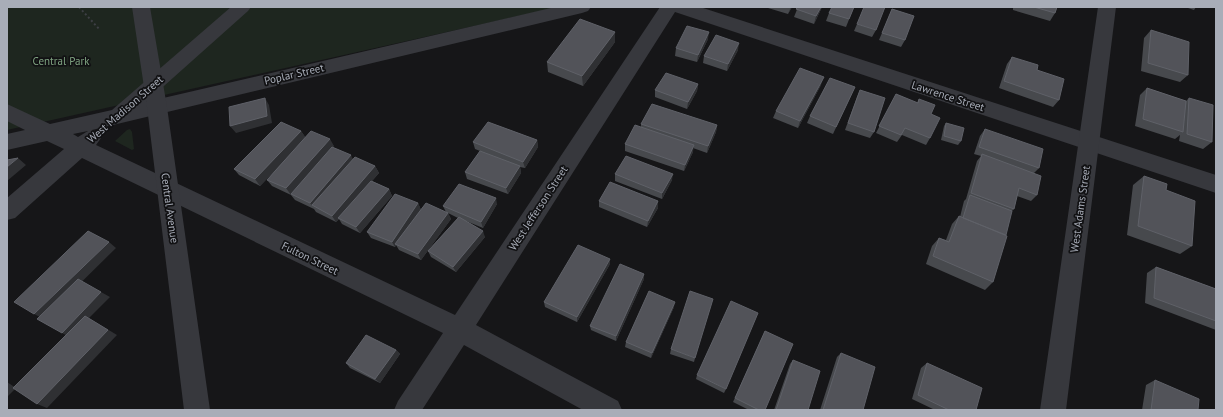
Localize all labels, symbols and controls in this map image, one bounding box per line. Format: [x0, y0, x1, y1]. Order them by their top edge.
park label: Central Park [33, 54, 90, 68]
street label: Poplar Street [263, 60, 326, 88]
street label: West Madison Street [84, 72, 166, 146]
street label: Lawrence Street [910, 78, 986, 114]
street label: West Jefferson Street [505, 163, 571, 253]
street label: West Adams Street [1067, 164, 1093, 253]
street label: Central Avenue [158, 172, 182, 244]
street label: Fulton Street [279, 238, 341, 278]

